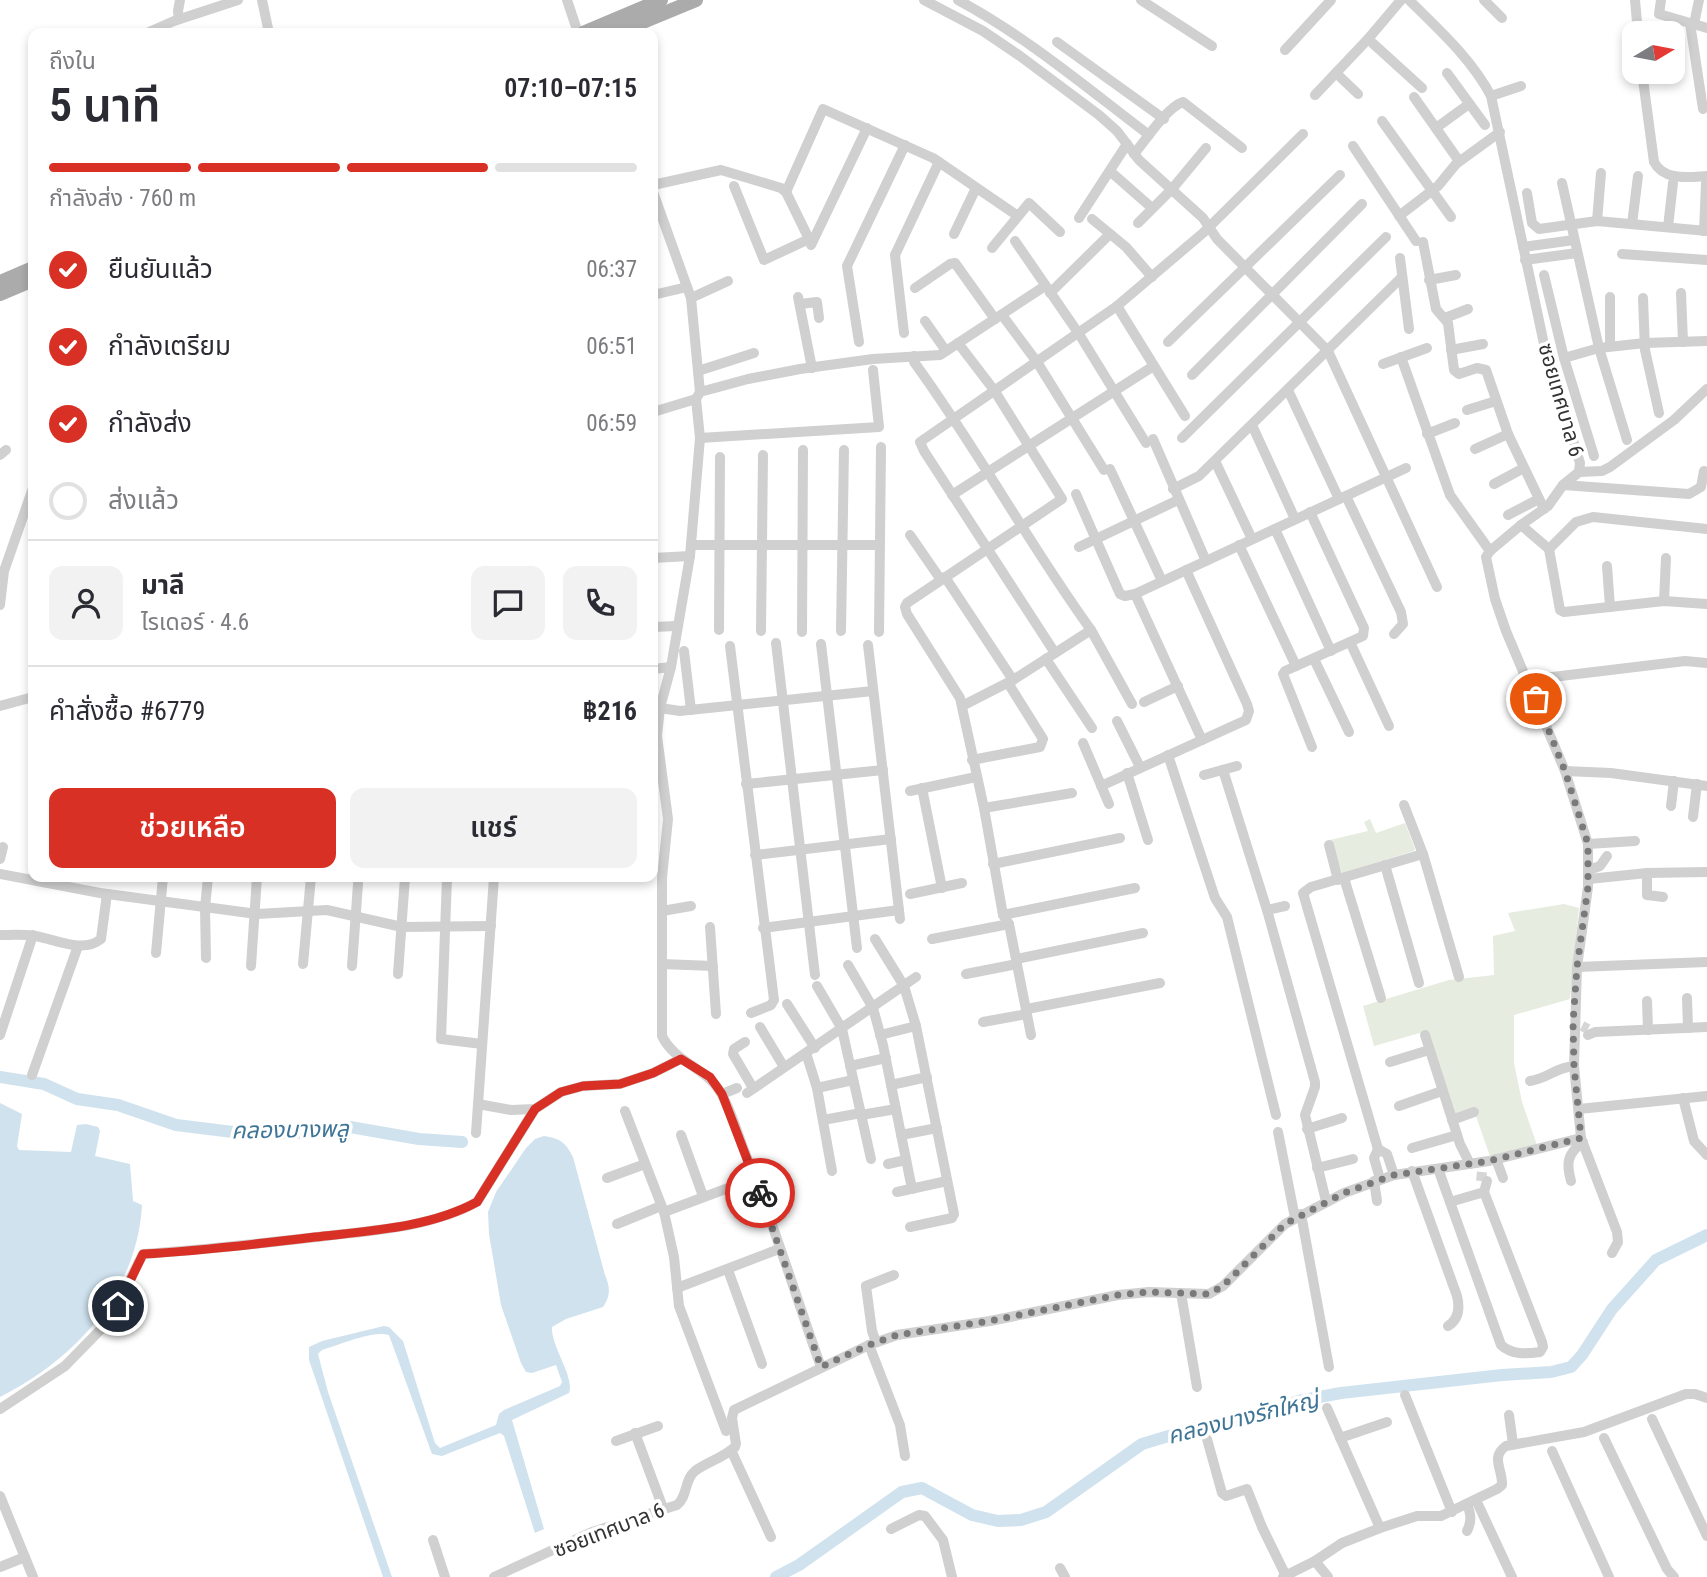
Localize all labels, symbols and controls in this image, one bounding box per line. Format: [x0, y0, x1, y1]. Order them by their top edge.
north arrow [1622, 21, 1685, 84]
map controls [1622, 21, 1685, 84]
text: ถึงใน [49, 48, 96, 75]
text: 07:10–07:15 [504, 73, 637, 103]
text: 5 นาที [49, 78, 160, 132]
text: กำลังส่ง · 760 m [49, 185, 196, 212]
icon: check [49, 251, 87, 289]
text: ยืนยันแล้ว [108, 254, 213, 284]
text: 06:37 [586, 256, 637, 283]
icon: check [49, 328, 87, 366]
text: กำลังเตรียม [108, 331, 231, 361]
text: 06:51 [586, 333, 637, 360]
street label: ซอยเทศบาล 6 [1533, 341, 1589, 459]
icon: check [49, 405, 87, 443]
text: กำลังส่ง [108, 408, 192, 438]
text: 06:59 [586, 410, 637, 437]
text: ส่งแล้ว [108, 485, 179, 515]
button: person [49, 566, 123, 640]
button: chat [471, 566, 545, 640]
button: phone [563, 566, 637, 640]
text: มาลี [141, 570, 185, 600]
text: ไรเดอร์ · 4.6 [141, 609, 249, 636]
pin [1506, 669, 1566, 729]
icon: bag [1517, 680, 1555, 718]
text: คำสั่งซื้อ #6779 [49, 696, 205, 726]
text: ฿216 [582, 696, 637, 726]
button: ช่วยเหลือ [49, 788, 336, 868]
button: แชร์ [350, 788, 637, 868]
water label: คลองบางพลู [231, 1115, 350, 1146]
courier [725, 1158, 795, 1228]
icon: bike [741, 1174, 779, 1212]
pin [88, 1276, 148, 1336]
icon: home [99, 1287, 137, 1325]
water label: คลองบางรักใหญ่ [1165, 1385, 1324, 1450]
street label: ซอยเทศบาล 6 [550, 1498, 668, 1562]

